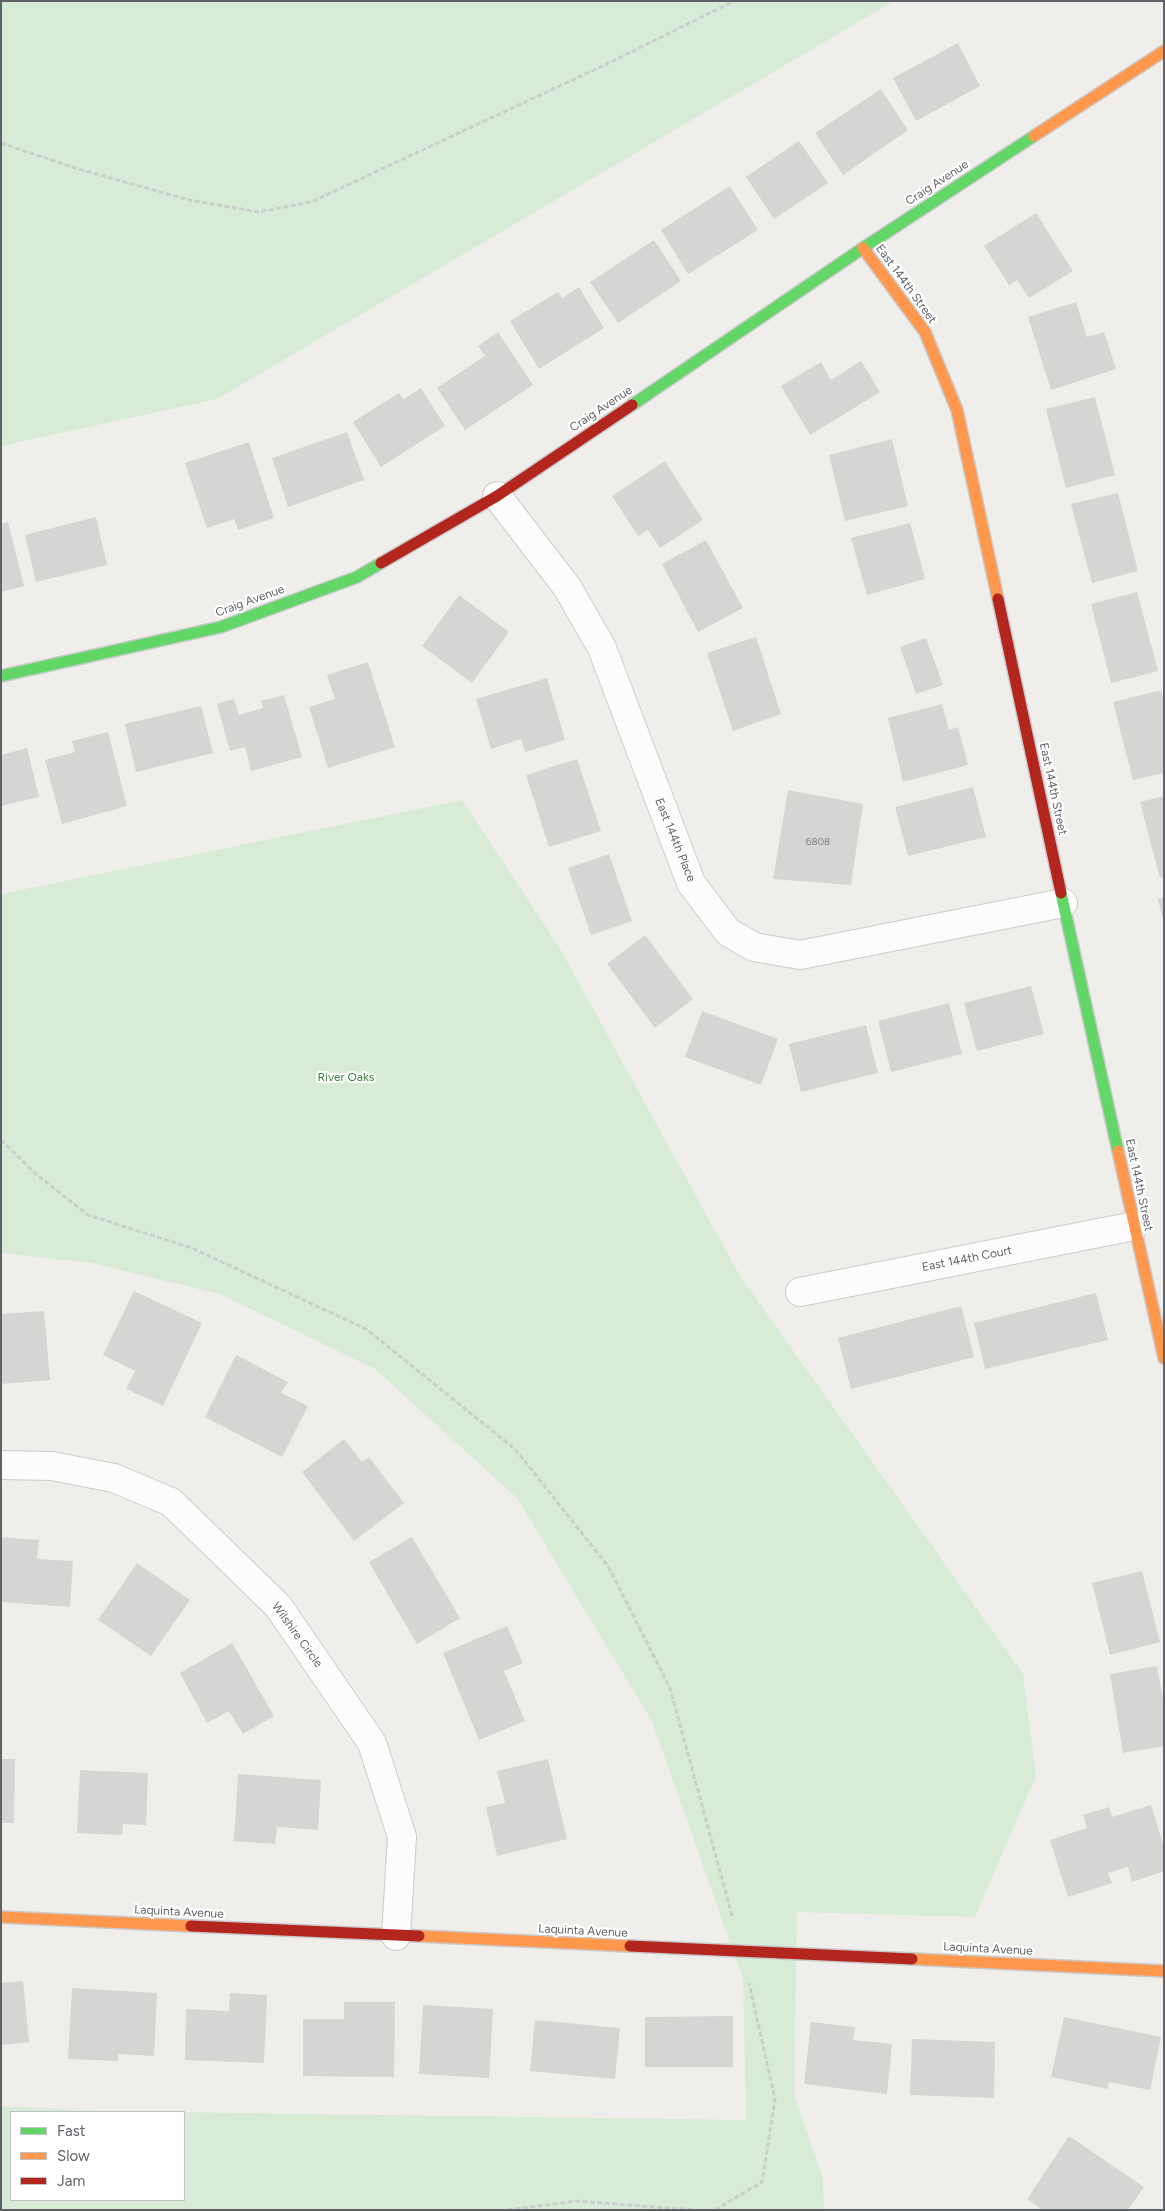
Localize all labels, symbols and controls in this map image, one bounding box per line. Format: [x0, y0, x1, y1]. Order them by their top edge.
street label: Craig Avenue [903, 157, 971, 209]
street label: East 144th Street [873, 242, 939, 326]
street label: Craig Avenue [567, 383, 635, 435]
street label: Craig Avenue [214, 582, 286, 620]
street label: East 144th Street [1036, 742, 1070, 836]
street label: East 144th Place [652, 796, 698, 884]
house number: 6808 [806, 836, 830, 848]
park label: River Oaks [318, 1070, 374, 1084]
street label: East 144th Street [1122, 1138, 1156, 1232]
street label: East 144th Court [921, 1243, 1013, 1275]
street label: Wilshire Circle [269, 1600, 325, 1670]
street label: Laquinta Avenue [134, 1902, 224, 1922]
street label: Laquinta Avenue [538, 1921, 628, 1941]
street label: Laquinta Avenue [943, 1939, 1033, 1959]
legend [10, 2111, 185, 2201]
text: Fast [57, 2122, 85, 2140]
text: Slow [57, 2147, 90, 2165]
text: Jam [57, 2172, 85, 2190]

